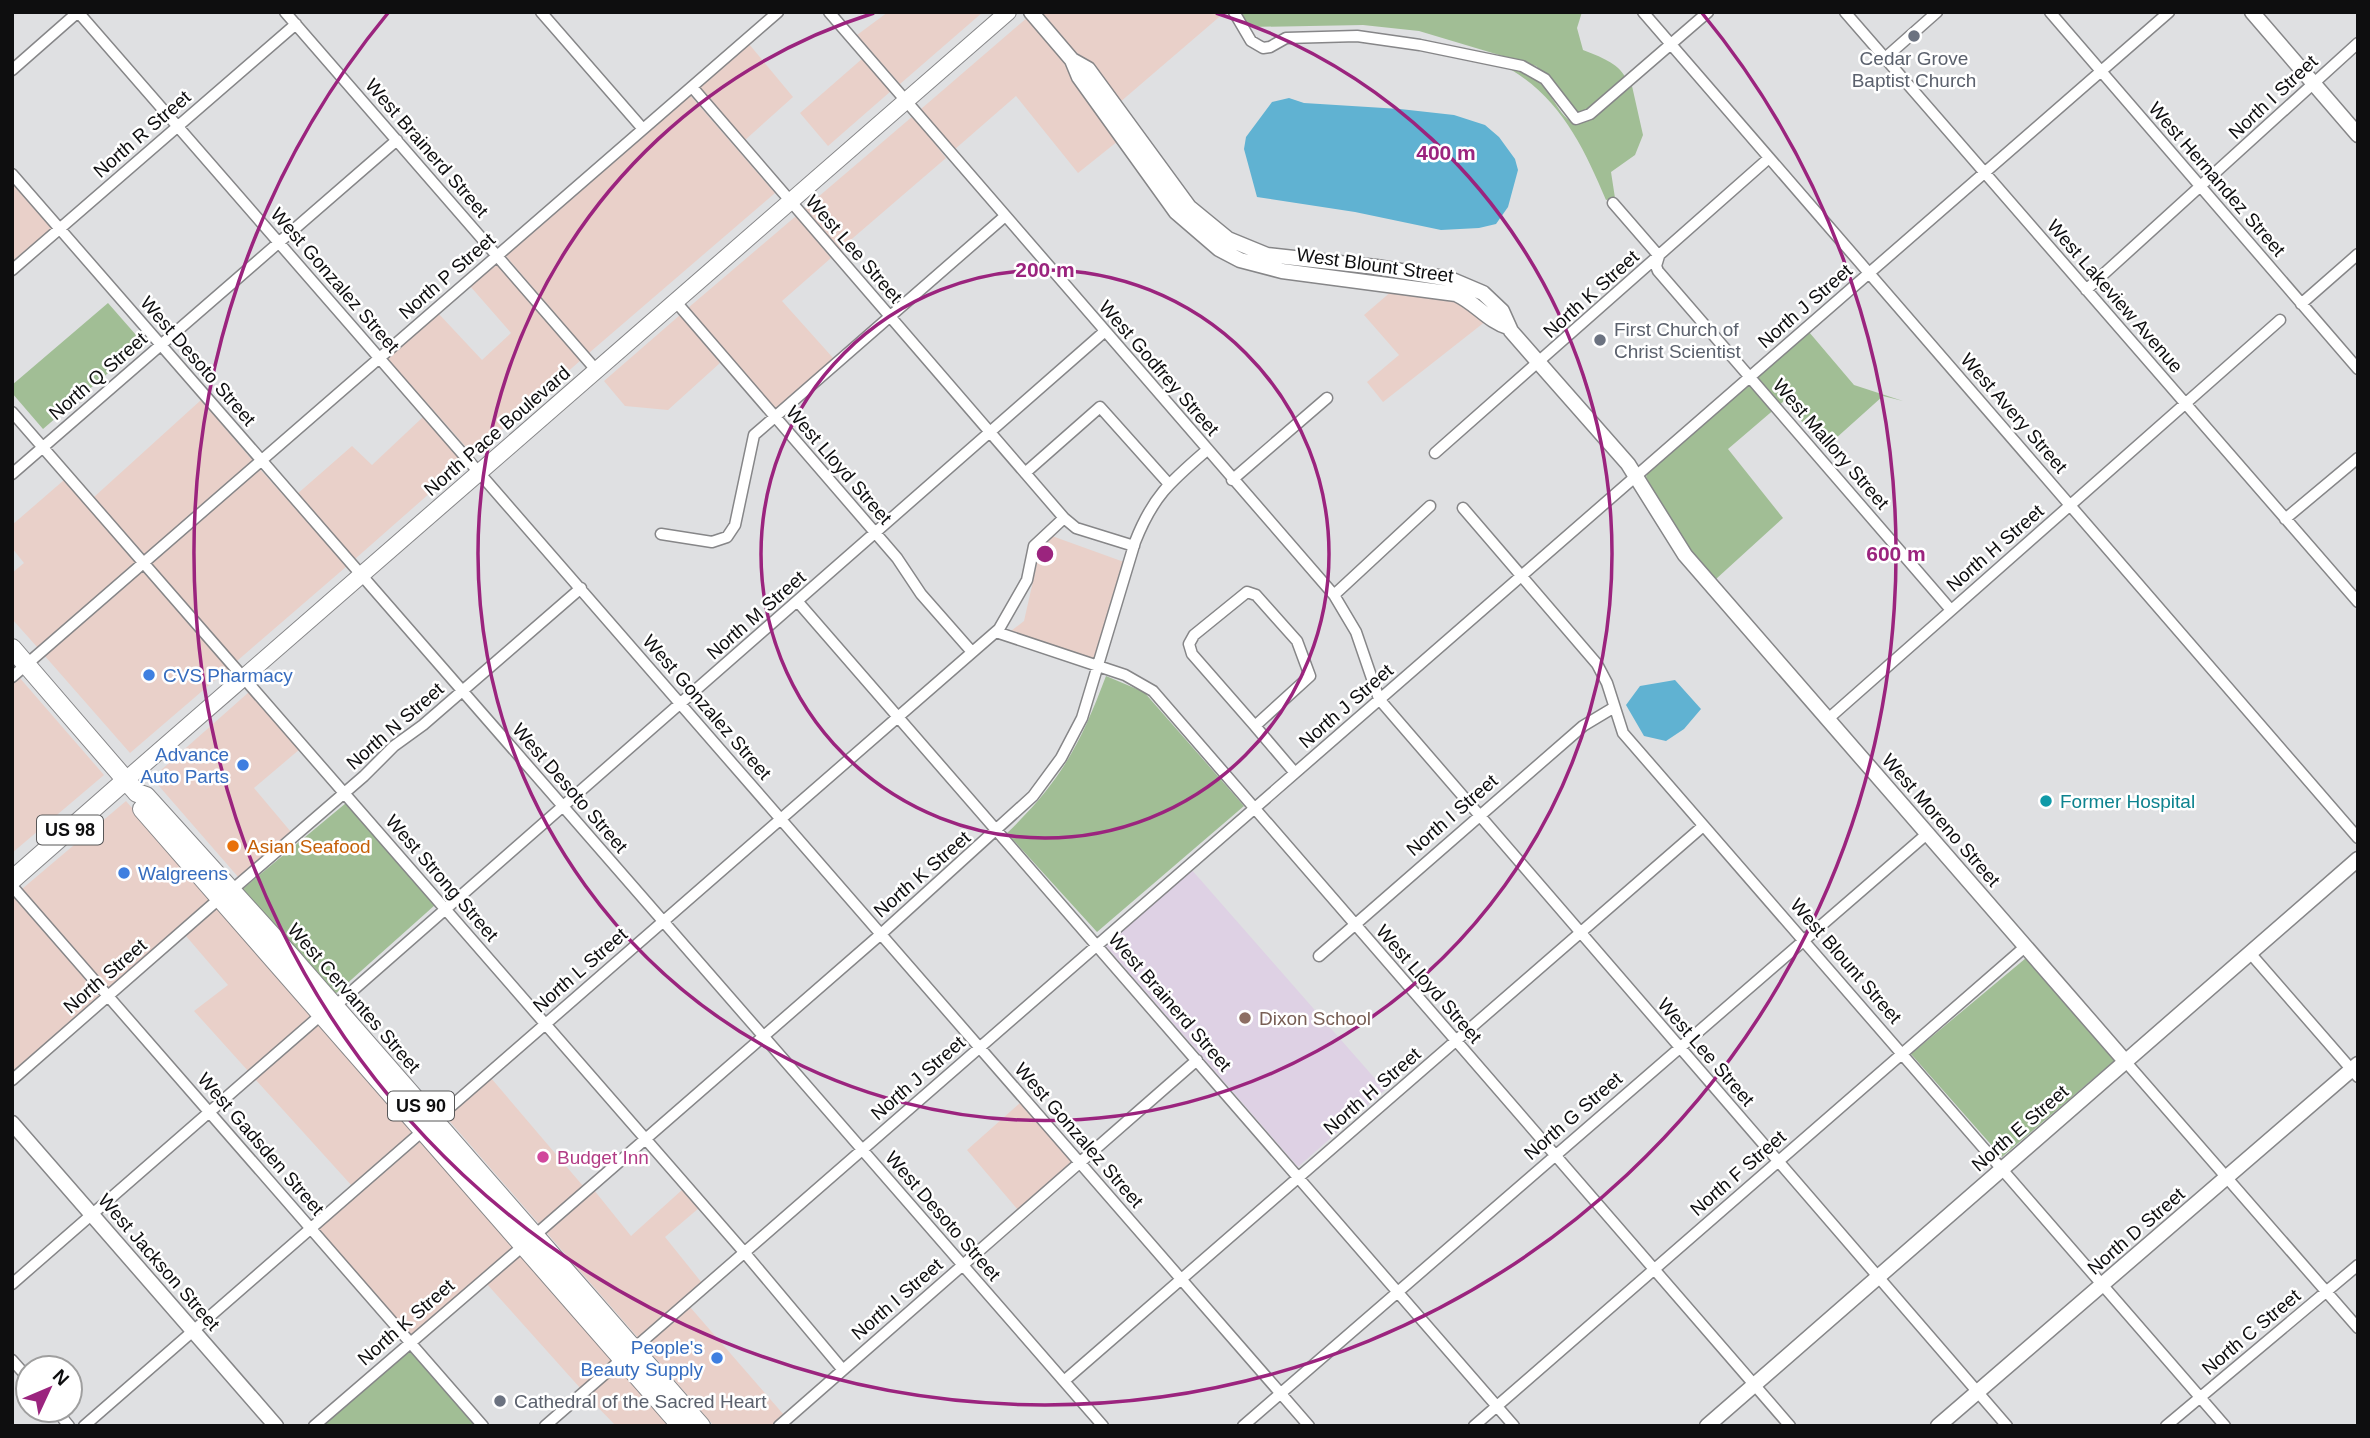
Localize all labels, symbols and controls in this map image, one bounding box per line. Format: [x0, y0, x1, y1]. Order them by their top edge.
marker: Cedar Grove Baptist Church [1906, 28, 1922, 44]
place label: Cedar Grove Baptist Church [1852, 48, 1976, 91]
street label: North I Street [2225, 50, 2322, 143]
street label: West Brainerd Street [361, 75, 493, 222]
street label: North R Street [89, 86, 195, 182]
street label: West Hernandez Street [2144, 98, 2290, 261]
text: 400 m [1416, 141, 1476, 164]
street label: West Lee Street [801, 191, 907, 308]
street label: West Gonzalez Street [267, 204, 404, 357]
street label: West Lakeview Avenue [2043, 215, 2187, 377]
street label: North P Street [395, 228, 500, 323]
street label: West Blount Street [1295, 244, 1455, 286]
street label: North K Street [1539, 245, 1643, 342]
text: 200 m [1015, 258, 1075, 281]
street label: North J Street [1754, 259, 1857, 352]
street label: West Desoto Street [136, 292, 260, 430]
street label: West Godfrey Street [1095, 296, 1224, 440]
place label: First Church of Christ Scientist [1614, 319, 1741, 362]
street label: North Q Street [45, 327, 152, 424]
marker: First Church of Christ Scientist [1592, 332, 1608, 348]
street label: West Avery Street [1956, 349, 2072, 478]
street label: North Pace Boulevard [420, 362, 574, 500]
street label: West Mallory Street [1769, 375, 1894, 514]
street label: West Lloyd Street [782, 402, 896, 529]
street label: North H Street [1942, 500, 2048, 596]
centre of rings [1033, 542, 1057, 566]
text: 600 m [1866, 542, 1926, 565]
street label: North M Street [702, 566, 810, 663]
street label: West Gonzalez Street [639, 631, 776, 784]
street label: North J Street [1295, 659, 1398, 752]
place label: CVS Pharmacy [163, 665, 293, 686]
marker: CVS Pharmacy [141, 667, 157, 683]
street label: North N Street [342, 678, 448, 774]
street label: West Desoto Street [508, 719, 632, 857]
place label: Advance Auto Parts [140, 744, 229, 787]
street label: West Moreno Street [1878, 749, 2005, 891]
marker: Advance Auto Parts [235, 757, 251, 773]
street label: North I Street [1402, 770, 1502, 860]
place label: Former Hospital [2060, 791, 2195, 812]
marker: Former Hospital [2038, 793, 2054, 809]
street label: West Strong Street [382, 811, 503, 946]
road number: US 98 [37, 816, 103, 844]
street label: North K Street [870, 826, 975, 921]
place label: Asian Seafood [247, 836, 371, 857]
marker: Asian Seafood [225, 838, 241, 854]
place label: Walgreens [138, 863, 228, 884]
marker: Walgreens [116, 865, 132, 881]
street label: West Blount Street [1786, 894, 1906, 1028]
street label: West Cervantes Street [283, 919, 425, 1077]
street label: West Lloyd Street [1372, 921, 1486, 1048]
street label: North L Street [529, 923, 632, 1016]
street label: West Brainerd Street [1104, 929, 1236, 1076]
street label: North Street [59, 934, 151, 1018]
street label: West Lee Street [1653, 994, 1759, 1111]
place label: Dixon School [1259, 1008, 1371, 1029]
marker: Dixon School [1237, 1010, 1253, 1026]
street label: North J Street [867, 1031, 970, 1124]
street label: North H Street [1319, 1043, 1425, 1139]
street label: West Gonzalez Street [1011, 1059, 1148, 1212]
street label: North G Street [1520, 1067, 1627, 1164]
street label: West Gadsden Street [194, 1069, 329, 1220]
street label: North E Street [1968, 1080, 2073, 1175]
road number: US 90 [388, 1092, 454, 1120]
street label: North F Street [1686, 1125, 1790, 1220]
place label: Budget Inn [557, 1147, 649, 1168]
street label: West Desoto Street [881, 1147, 1005, 1285]
marker: Budget Inn [535, 1149, 551, 1165]
street label: North D Street [2083, 1183, 2189, 1279]
street label: West Jackson Street [94, 1189, 224, 1335]
street label: North I Street [847, 1254, 947, 1344]
street label: North K Street [354, 1274, 459, 1369]
street label: North C Street [2198, 1284, 2305, 1379]
place label: People's Beauty Supply [580, 1337, 703, 1380]
marker: People's Beauty Supply [709, 1350, 725, 1366]
north arrow [14, 1354, 84, 1424]
text: N [49, 1365, 73, 1390]
place label: Cathedral of the Sacred Heart [514, 1391, 767, 1412]
marker: Cathedral of the Sacred Heart [492, 1393, 508, 1409]

